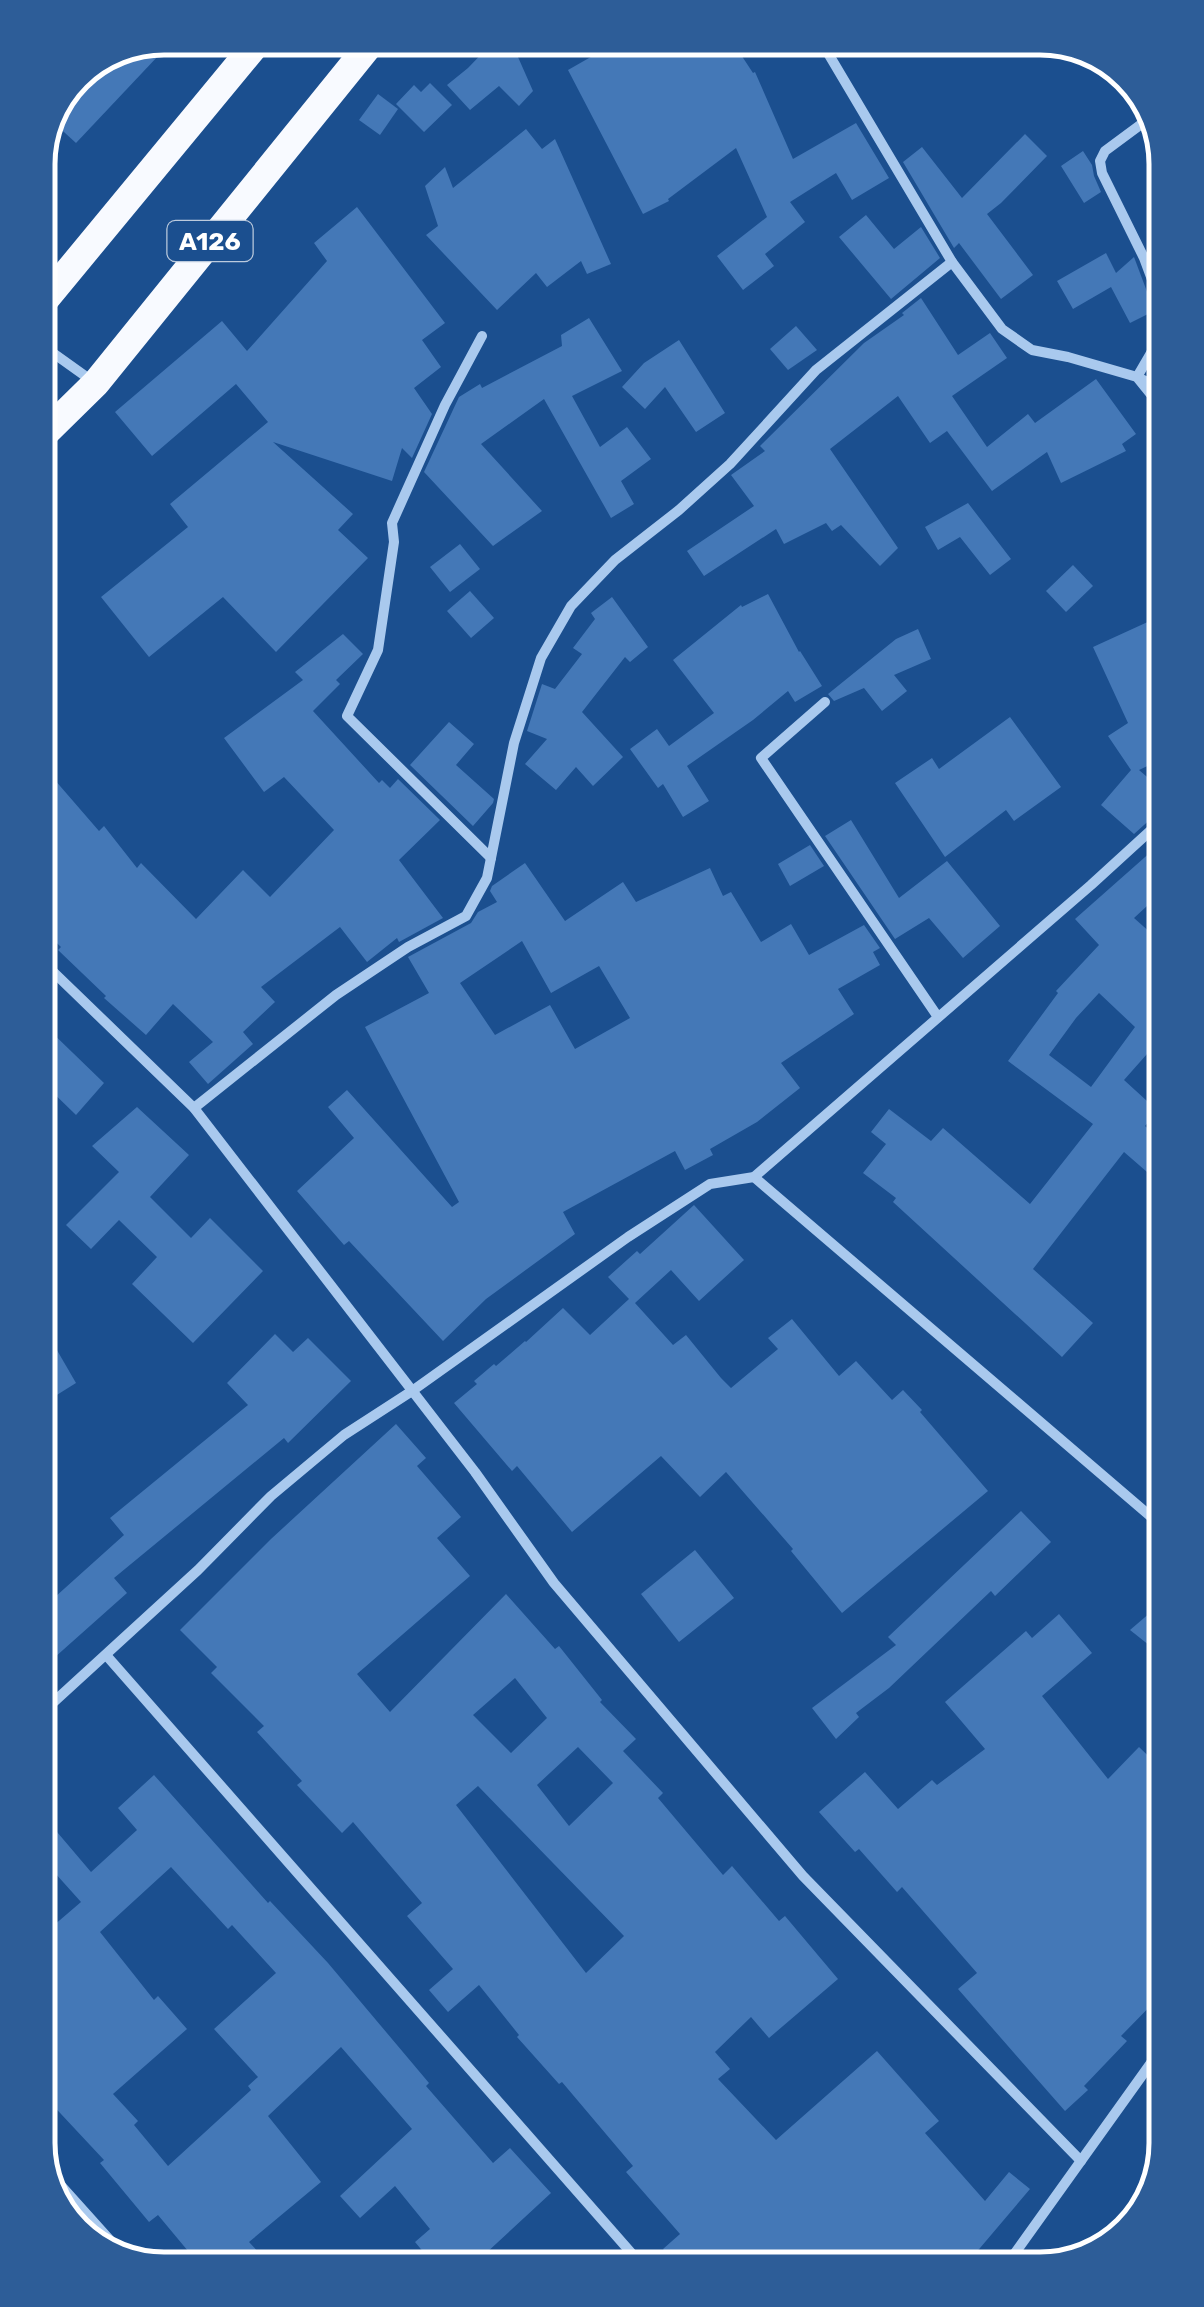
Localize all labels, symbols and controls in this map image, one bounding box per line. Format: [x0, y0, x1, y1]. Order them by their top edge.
road number: A126 [168, 221, 252, 261]

